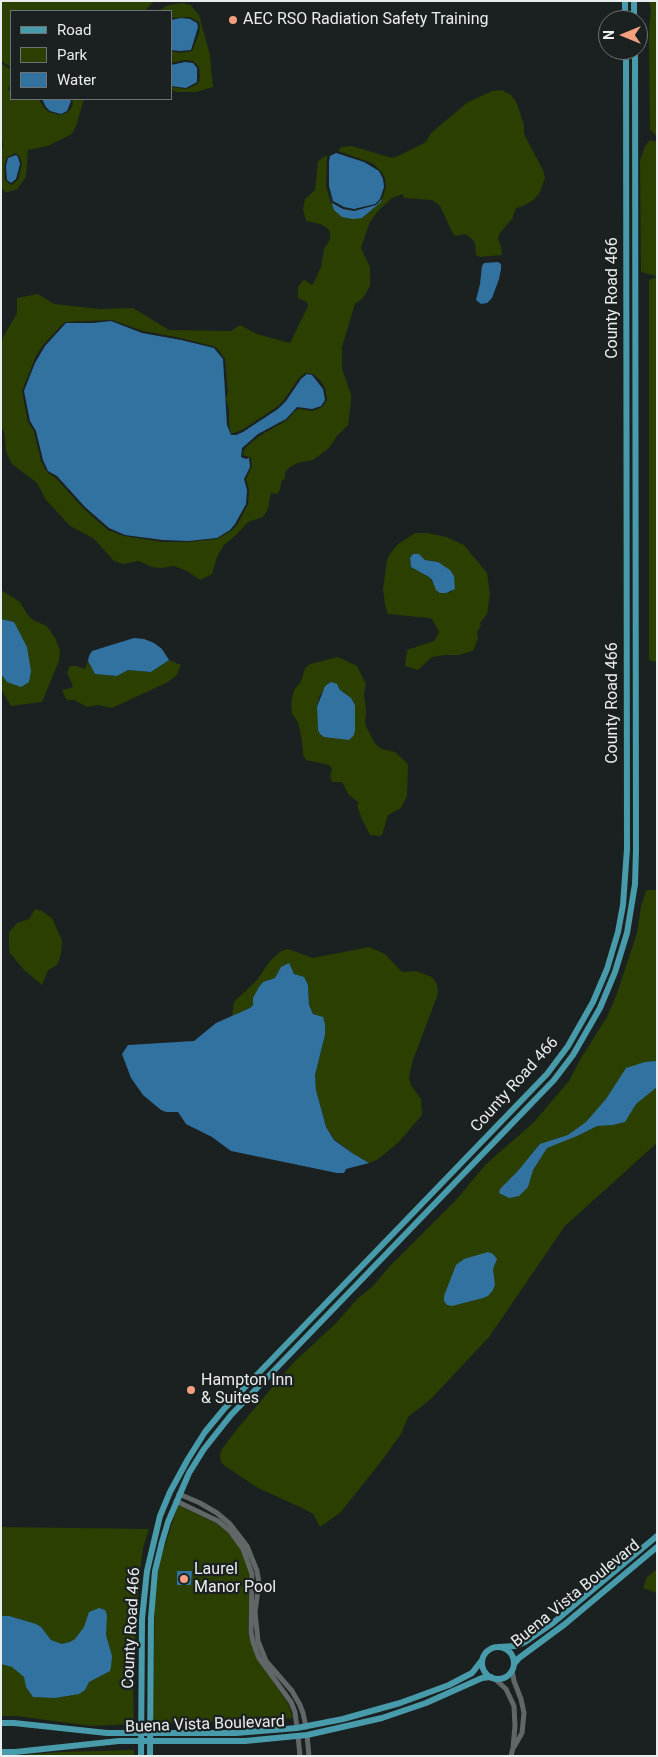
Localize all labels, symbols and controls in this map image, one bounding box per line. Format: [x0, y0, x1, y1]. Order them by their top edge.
legend [10, 10, 172, 100]
place label: AEC RSO Radiation Safety Training [243, 10, 489, 30]
north arrow [598, 10, 648, 60]
marker: AEC RSO Radiation Safety Training [227, 14, 239, 26]
text: Road [57, 21, 91, 39]
text: N [601, 30, 617, 40]
text: Park [57, 46, 87, 64]
text: Water [57, 71, 96, 89]
street label: County Road 466 [603, 237, 623, 359]
street label: County Road 466 [603, 642, 623, 764]
street label: County Road 466 [467, 1033, 563, 1137]
place label: Hampton Inn & Suites [201, 1371, 293, 1409]
marker: Hampton Inn & Suites [185, 1384, 197, 1396]
street label: Buena Vista Boulevard [508, 1536, 644, 1652]
place label: Laurel Manor Pool [194, 1560, 276, 1598]
street label: County Road 466 [119, 1567, 145, 1689]
marker: Laurel Manor Pool [178, 1573, 190, 1585]
street label: Buena Vista Boulevard [125, 1713, 285, 1737]

